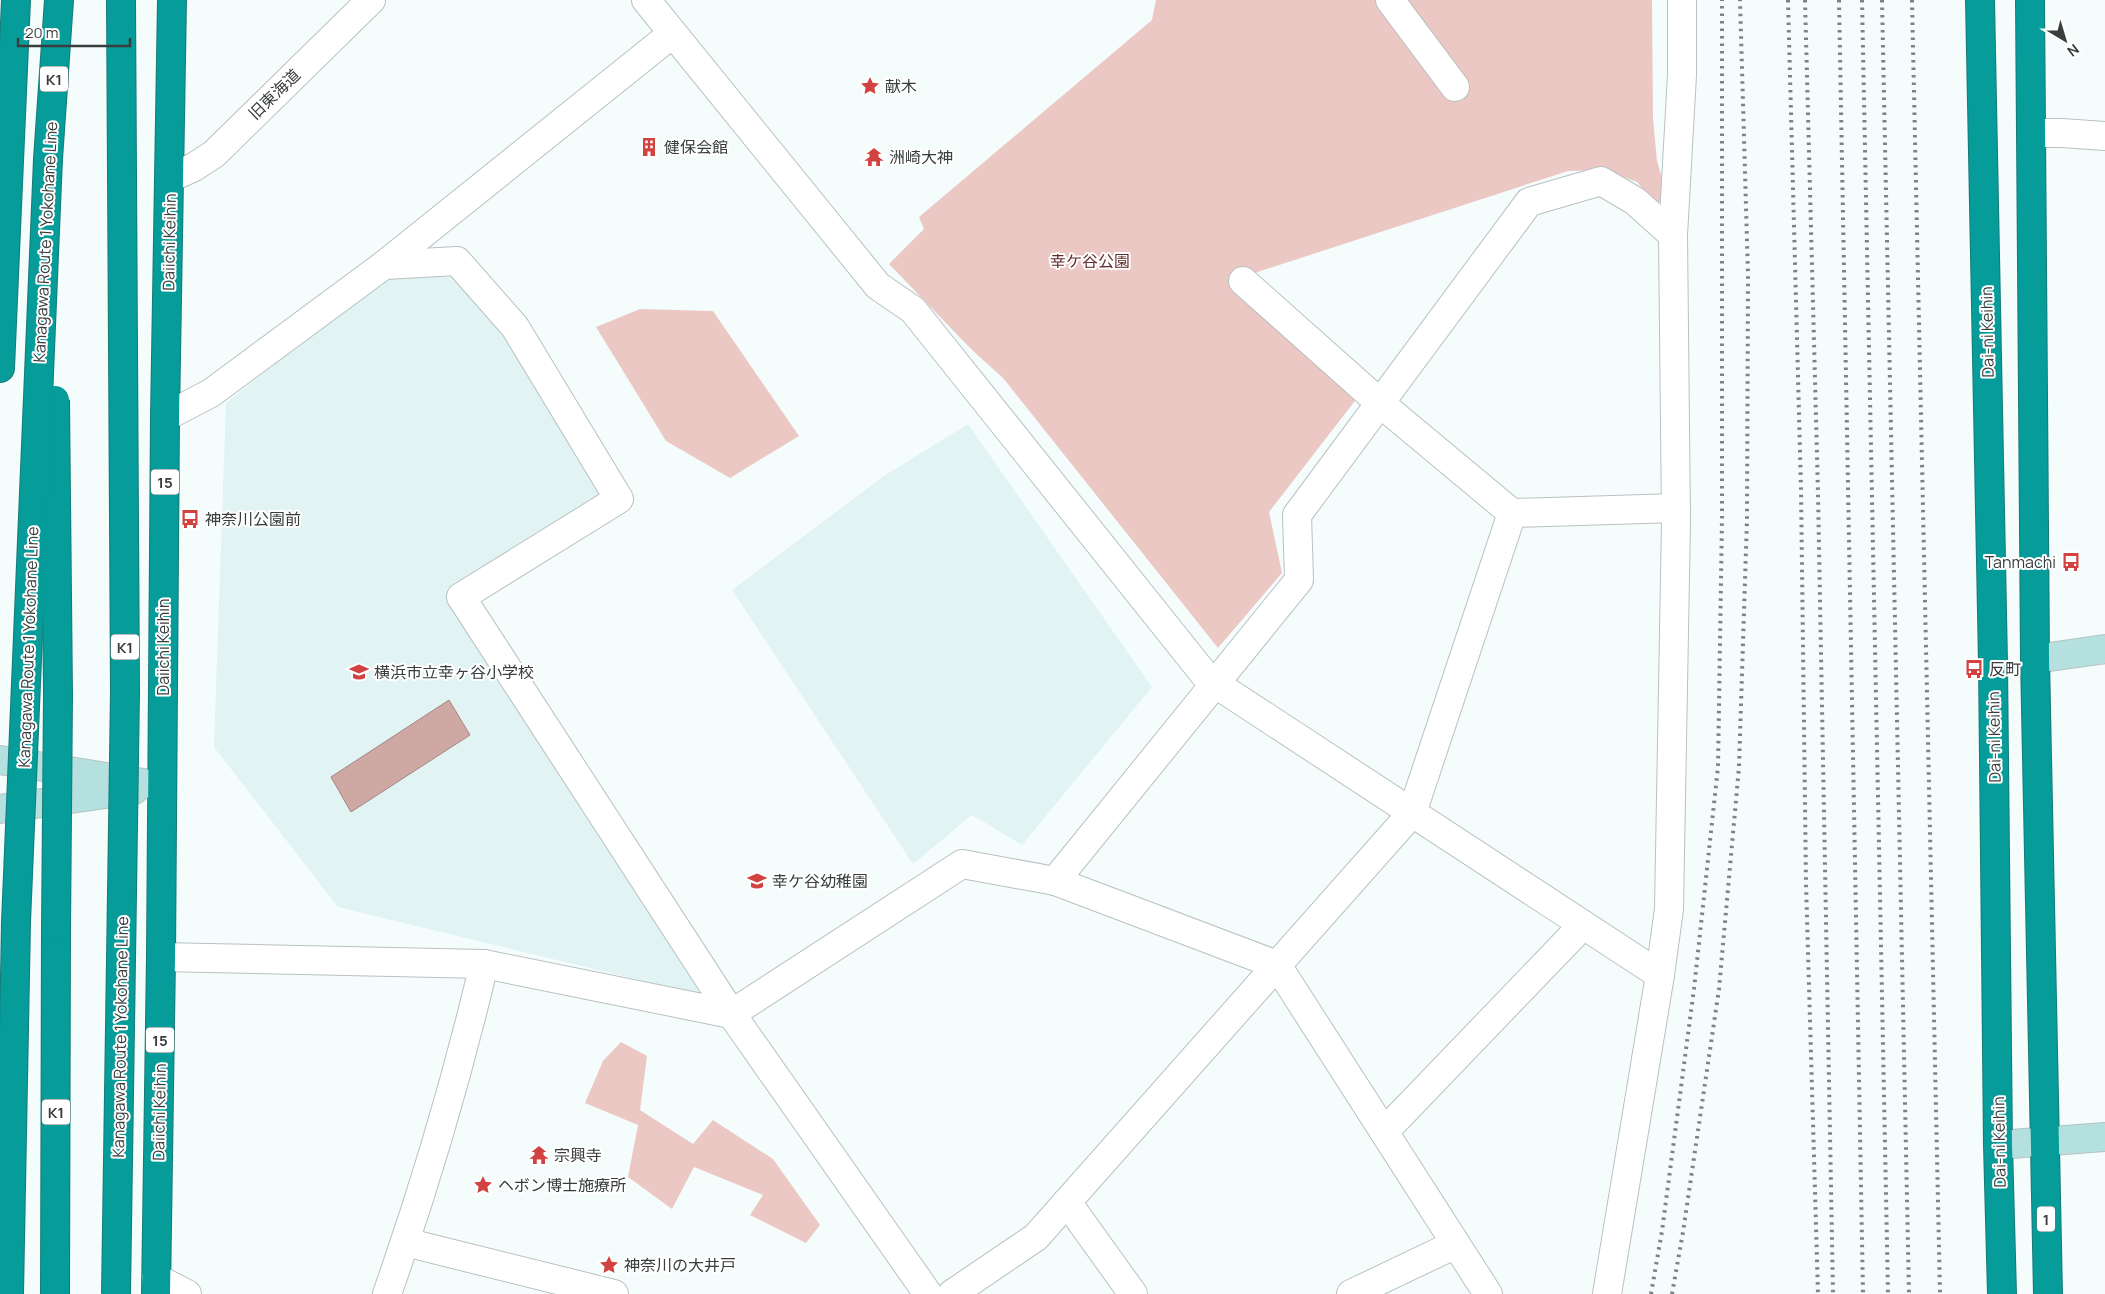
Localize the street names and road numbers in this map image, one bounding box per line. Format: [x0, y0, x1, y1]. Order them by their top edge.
street label: 旧東海道 [243, 64, 305, 124]
road number: K1 [40, 66, 68, 92]
street label: Kanagawa Route 1 Yokohane Line [28, 121, 62, 363]
street label: Daiichi Keihin [157, 193, 181, 291]
street label: Dai-ni Keihin [1975, 286, 1999, 378]
road number: 15 [151, 470, 179, 494]
street label: Kanagawa Route 1 Yokohane Line [13, 526, 43, 768]
street label: Daiichi Keihin [152, 598, 174, 696]
road number: K1 [111, 634, 139, 660]
street label: Dai-ni Keihin [1982, 691, 2006, 783]
street label: Kanagawa Route 1 Yokohane Line [107, 916, 133, 1158]
road number: 15 [146, 1028, 174, 1052]
street label: Daiichi Keihin [147, 1063, 171, 1161]
street label: Dai-ni Keihin [1987, 1096, 2011, 1188]
road number: K1 [42, 1100, 70, 1124]
road number: 1 [2037, 1206, 2055, 1232]

